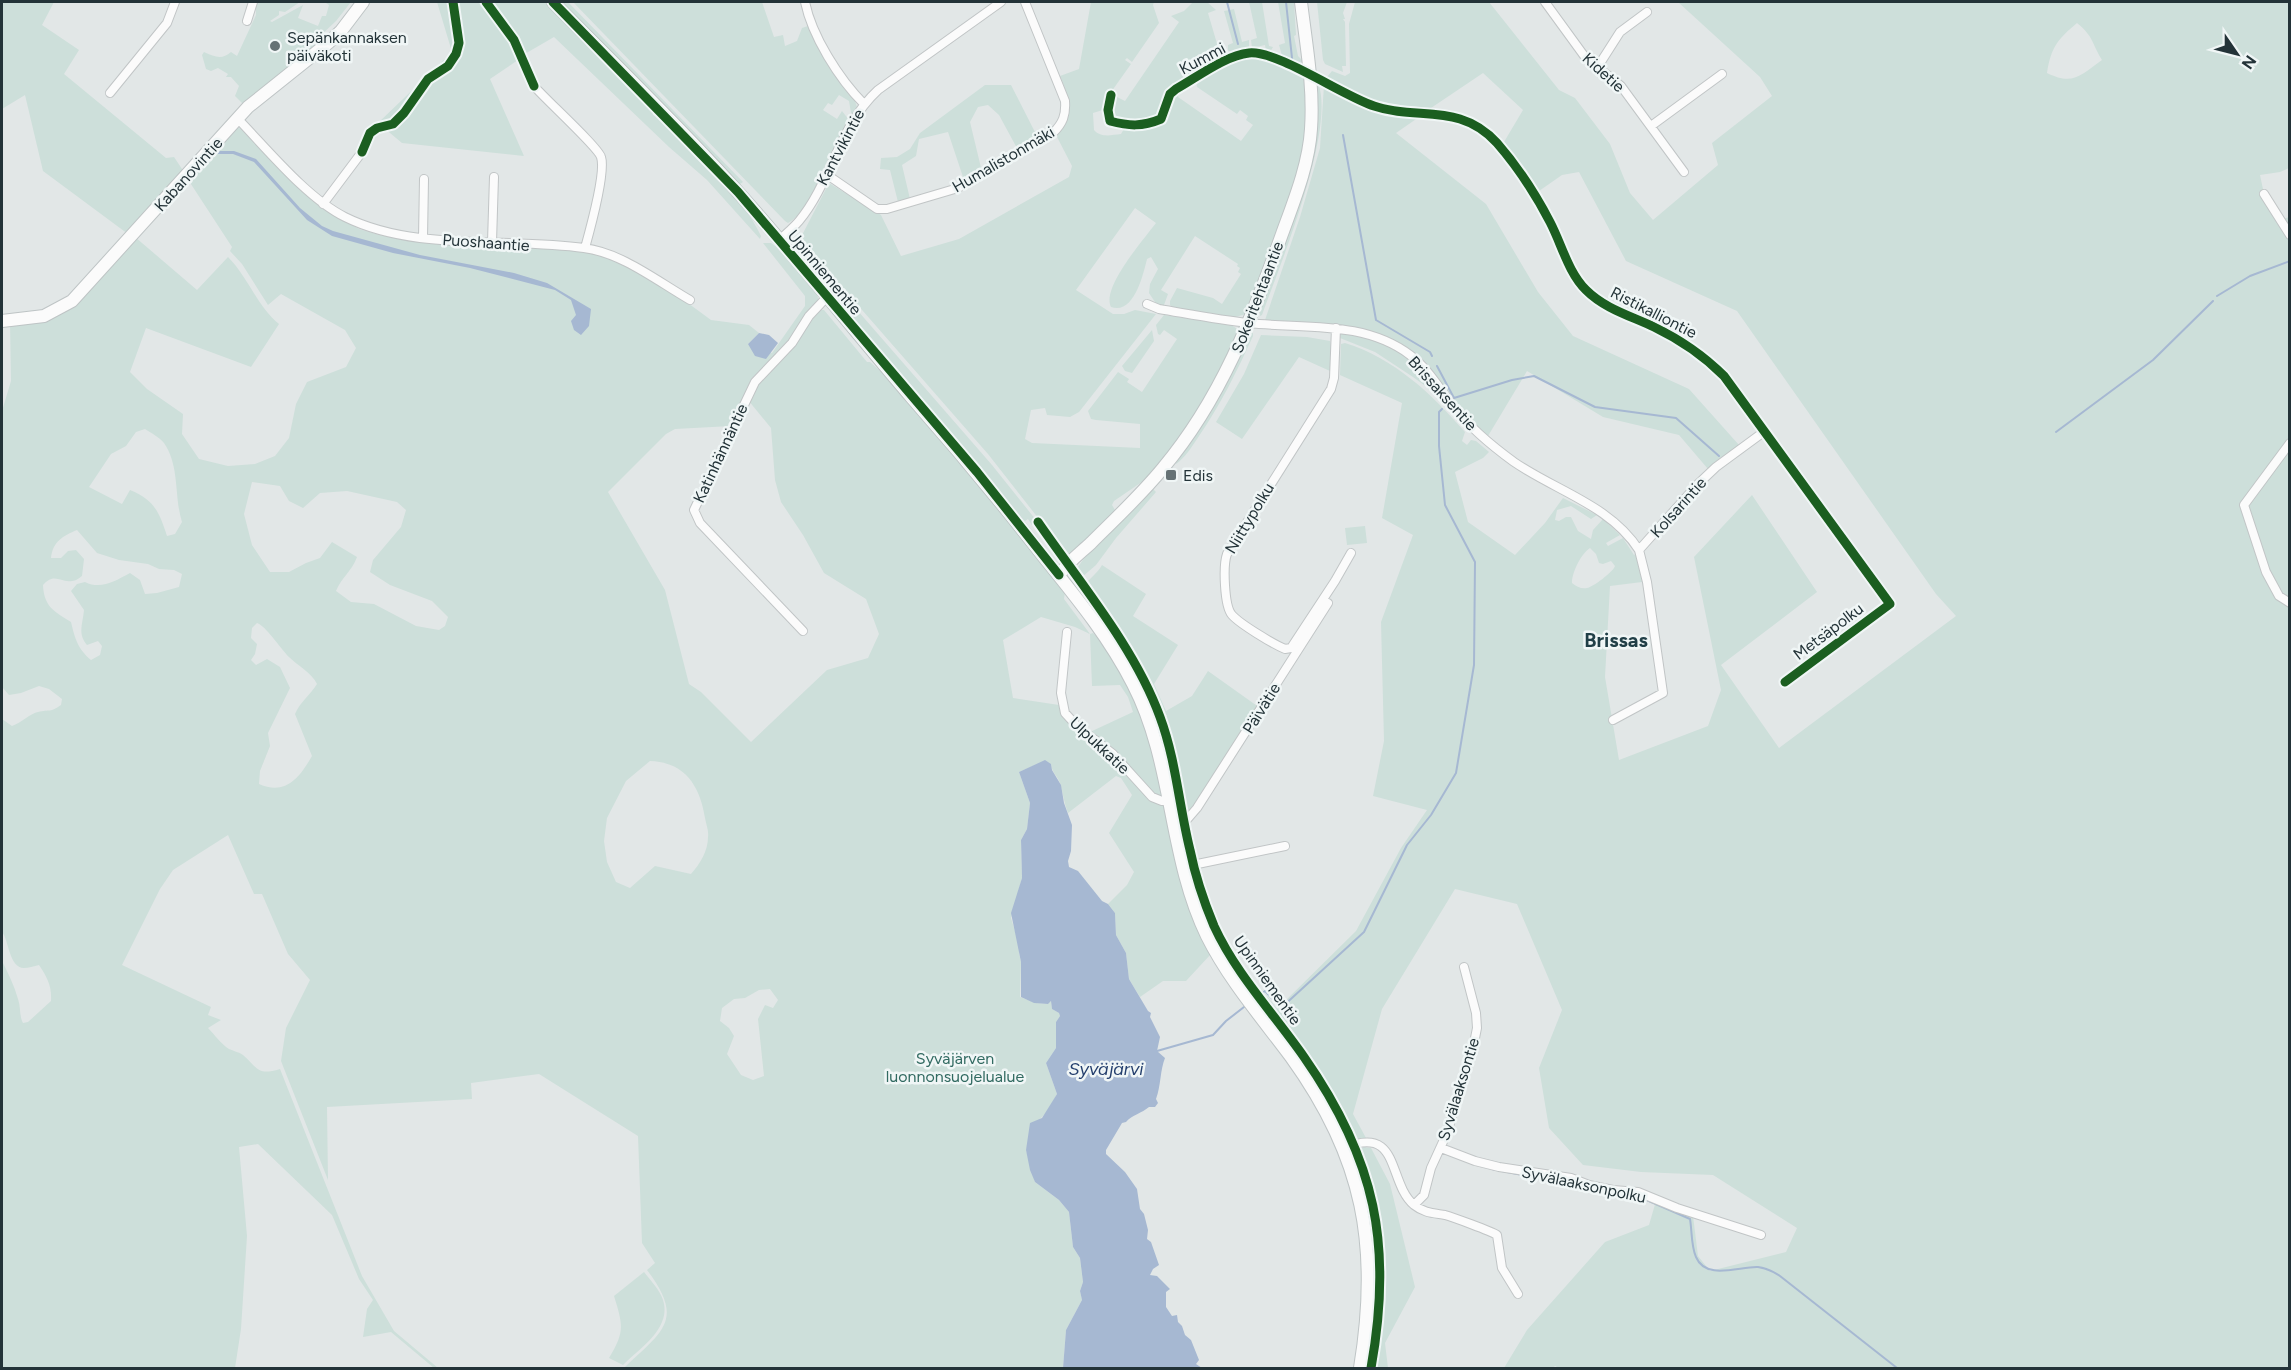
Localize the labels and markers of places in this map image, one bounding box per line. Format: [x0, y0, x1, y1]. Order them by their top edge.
place label: Sepänkannaksen päiväkoti [287, 28, 407, 65]
marker: Sepänkannaksen päiväkoti [268, 39, 282, 53]
place label: Edis [1183, 466, 1213, 485]
marker: Edis [1164, 468, 1178, 482]

